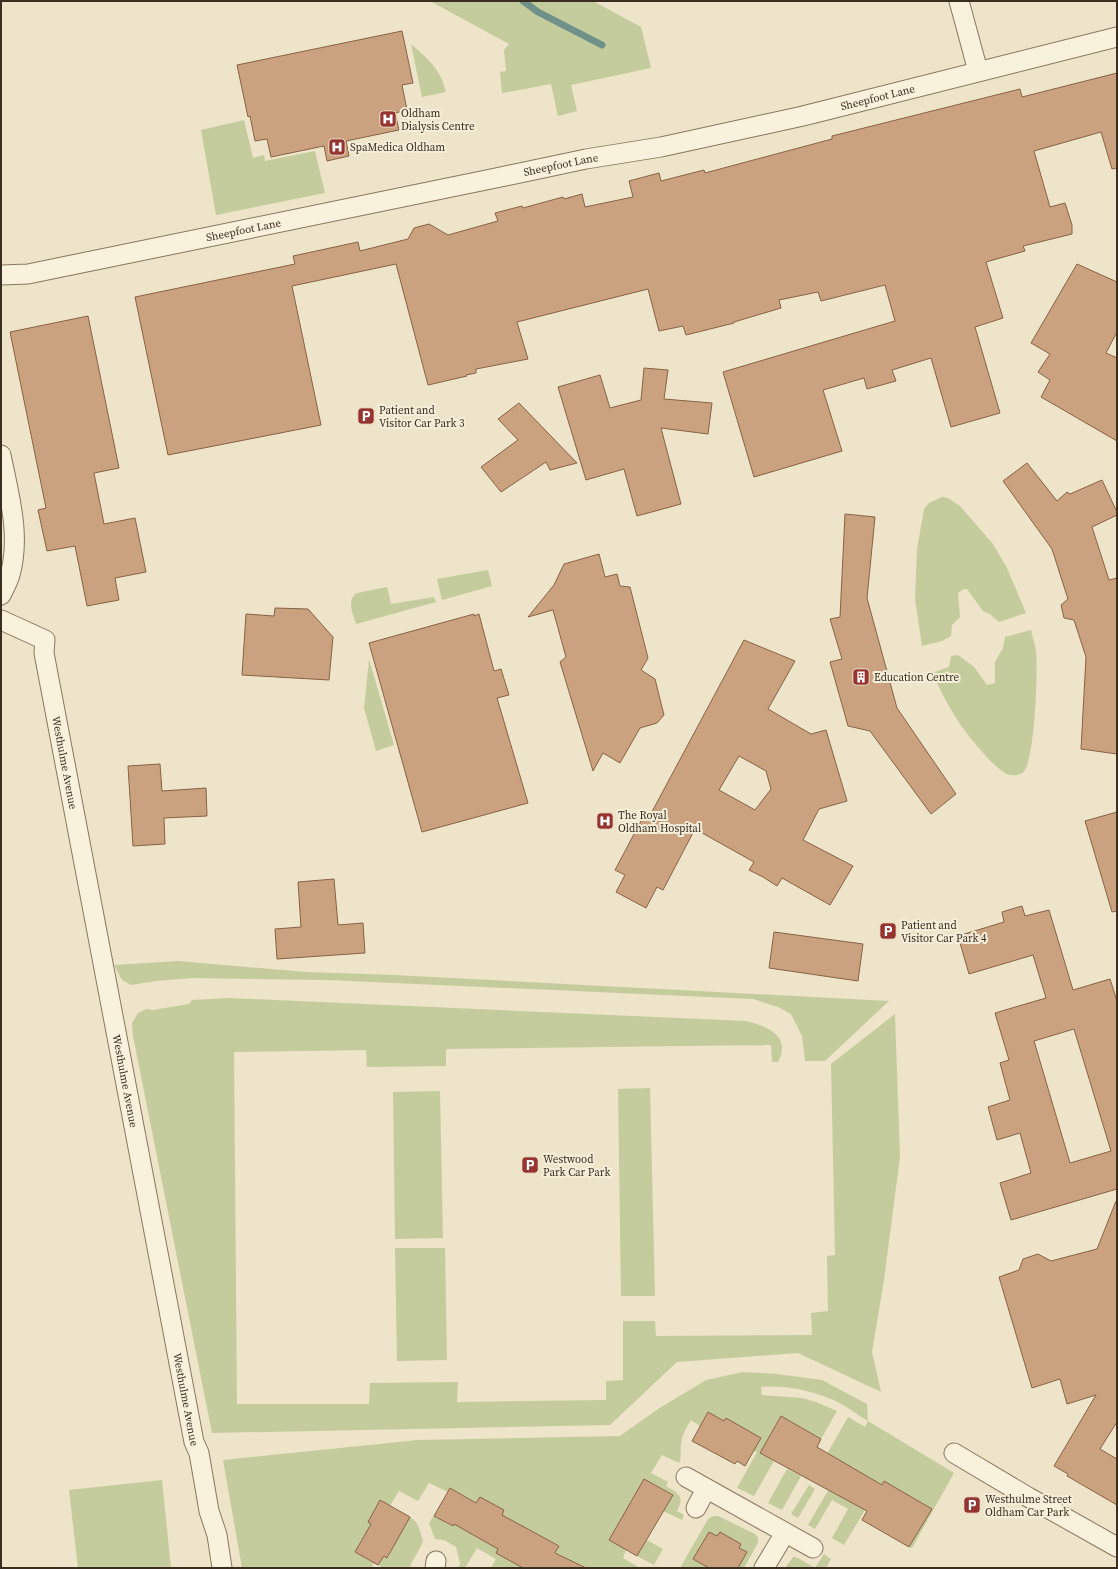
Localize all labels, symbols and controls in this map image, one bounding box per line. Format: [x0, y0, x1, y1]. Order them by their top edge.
street label: Sheepfoot Lane [839, 81, 917, 114]
place label: Oldham Dialysis Centre [401, 106, 475, 134]
hospital icon: Oldham Dialysis Centre [378, 109, 398, 129]
hospital icon: SpaMedica Oldham [327, 137, 347, 157]
place label: SpaMedica Oldham [350, 140, 445, 155]
street label: Sheepfoot Lane [522, 150, 600, 179]
street label: Sheepfoot Lane [205, 215, 283, 245]
place label: Patient and Visitor Car Park 3 [379, 403, 465, 431]
parking icon: Patient and Visitor Car Park 3 [356, 406, 376, 426]
building icon: Education Centre [851, 667, 871, 687]
place label: Education Centre [874, 670, 959, 685]
street label: Westhulme Avenue [49, 715, 81, 811]
place label: The Royal Oldham Hospital [618, 808, 701, 836]
hospital icon: The Royal Oldham Hospital [595, 811, 615, 831]
place label: Patient and Visitor Car Park 4 [901, 918, 987, 946]
parking icon: Patient and Visitor Car Park 4 [878, 921, 898, 941]
street label: Westhulme Avenue [109, 1033, 142, 1129]
place label: Westwood Park Car Park [543, 1152, 611, 1180]
parking icon: Westwood Park Car Park [520, 1155, 540, 1175]
street label: Westhulme Avenue [170, 1352, 203, 1449]
place label: Westhulme Street Oldham Car Park [985, 1492, 1072, 1520]
parking icon: Westhulme Street Oldham Car Park [962, 1495, 982, 1515]

